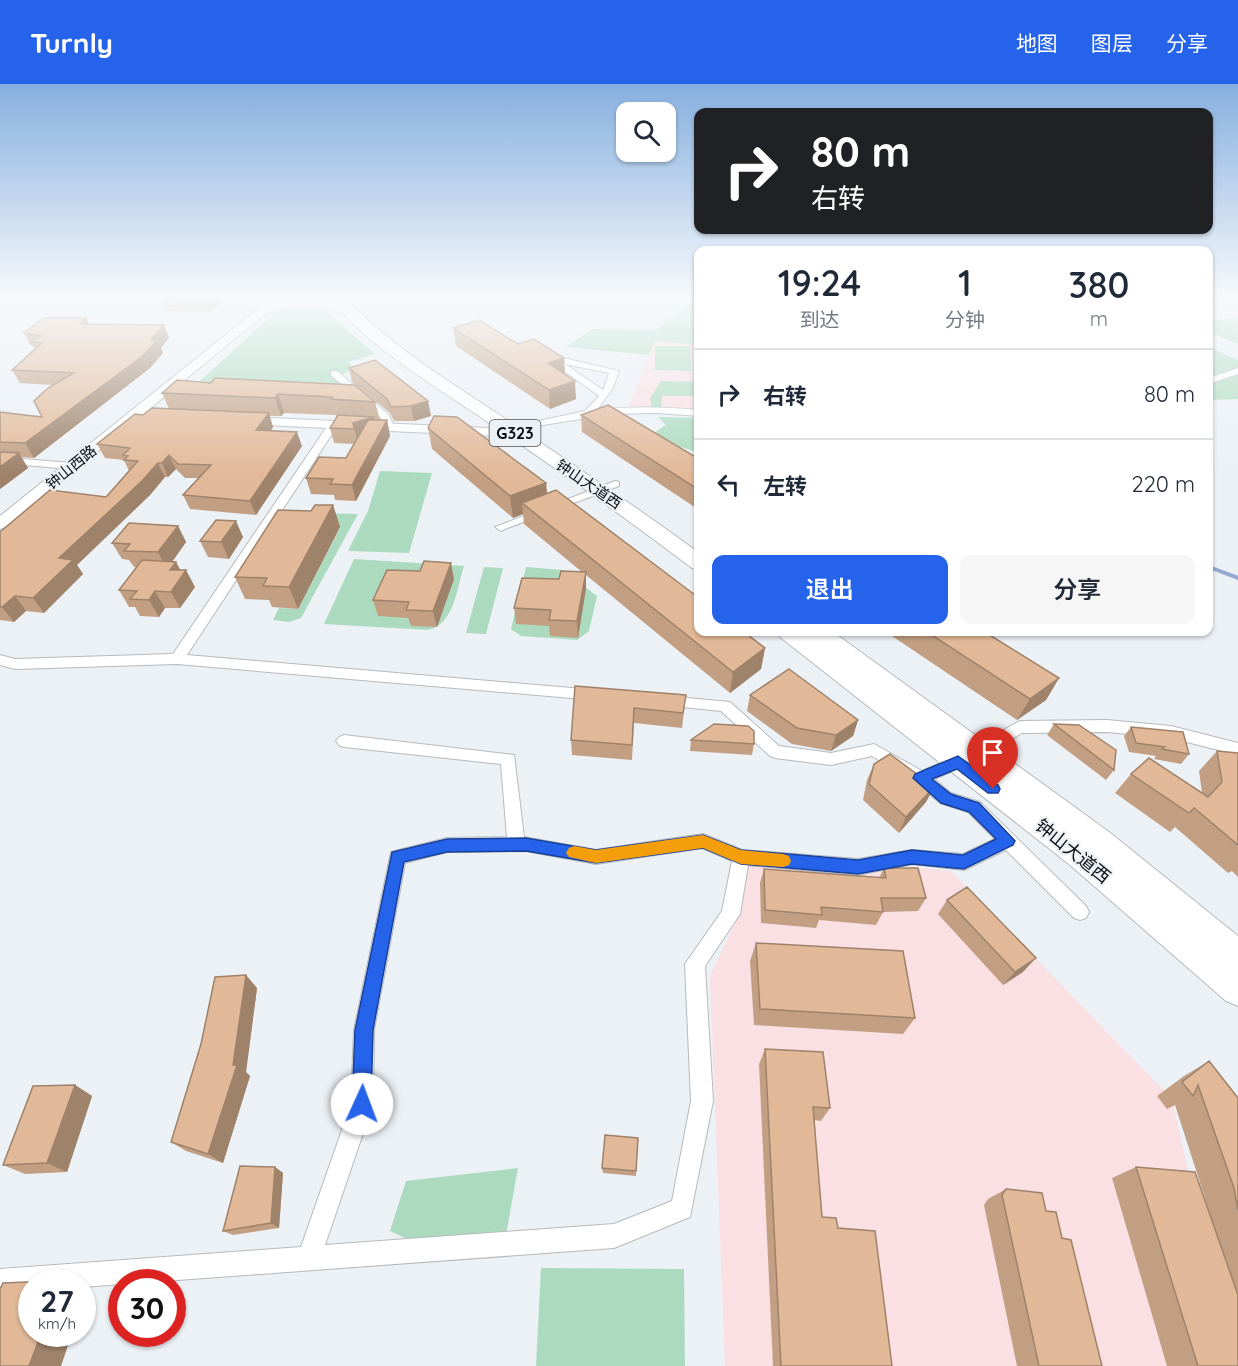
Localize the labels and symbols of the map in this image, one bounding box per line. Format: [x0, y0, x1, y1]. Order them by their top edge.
road number: G323 [490, 420, 540, 446]
street label: 钟山西路 [42, 441, 100, 493]
street label: 钟山大道西 [553, 455, 625, 513]
pin [967, 727, 1018, 789]
street label: 钟山大道西 [1031, 814, 1115, 888]
position arrow [330, 1072, 394, 1136]
speed limit sign: 30 [108, 1269, 186, 1347]

